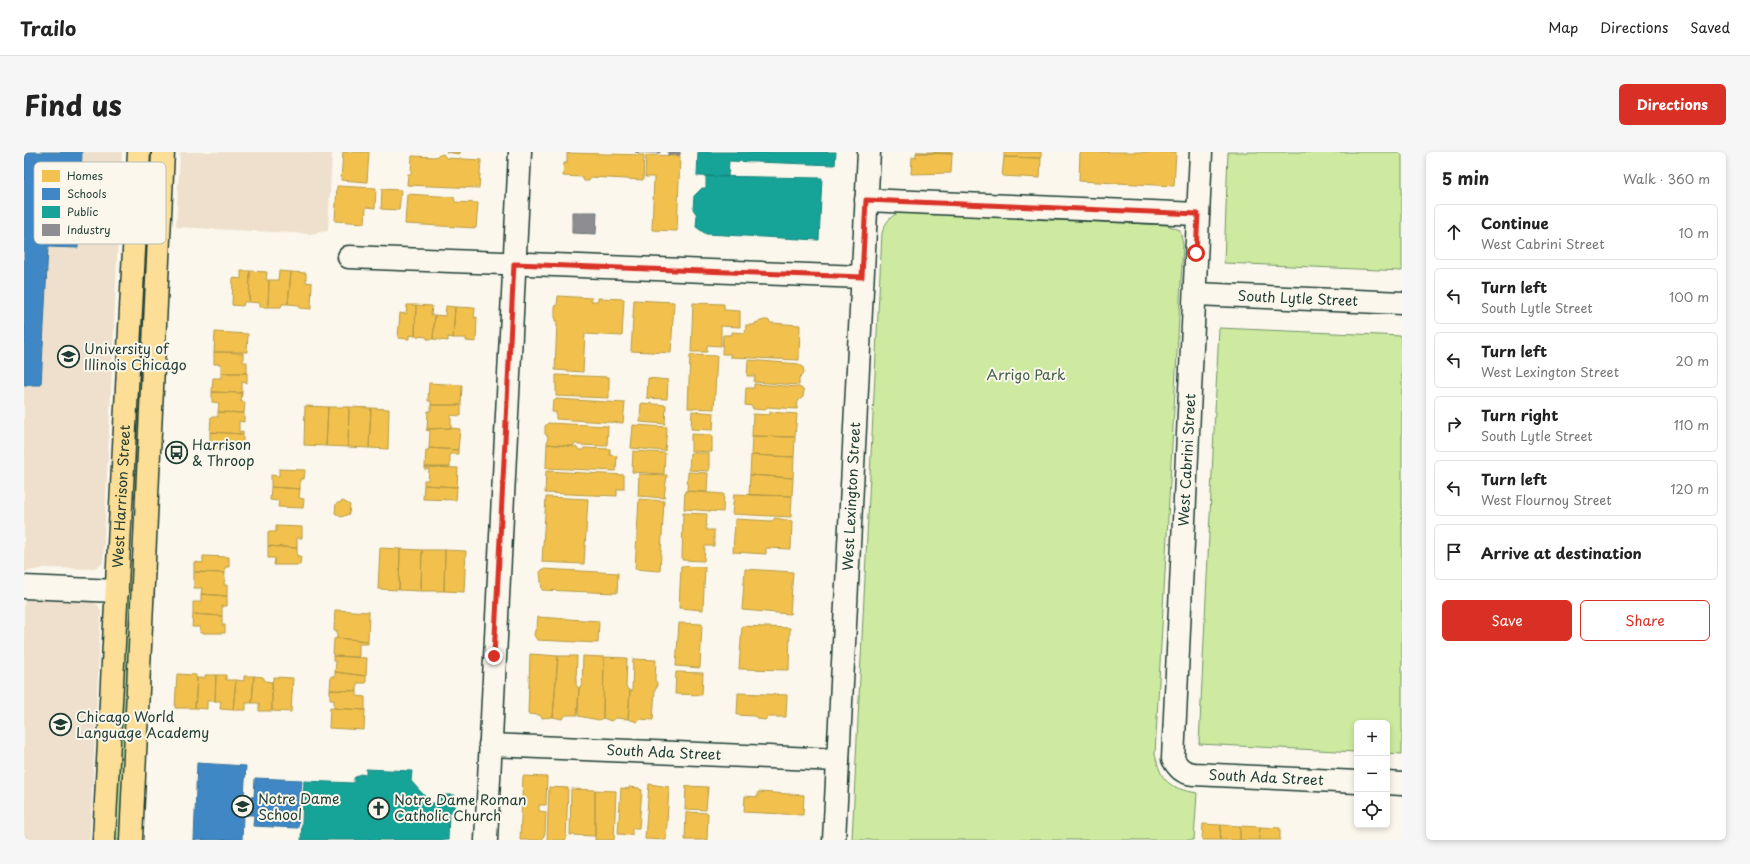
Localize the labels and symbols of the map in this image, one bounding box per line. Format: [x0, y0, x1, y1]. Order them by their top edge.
legend [34, 162, 166, 244]
text: Homes [67, 167, 103, 184]
text: Schools [67, 185, 107, 202]
text: Public [67, 203, 98, 220]
text: Industry [67, 221, 111, 238]
route start [1187, 244, 1205, 262]
street label: South Lytle Street [1237, 285, 1359, 311]
place label: University of Illinois Chicago [84, 338, 187, 375]
school or university icon: University of Illinois Chicago [55, 344, 81, 370]
park label: Arrigo Park [987, 364, 1066, 385]
street label: West Cabrini Street [1173, 393, 1200, 527]
street label: West Lexington Street [837, 421, 865, 571]
street label: West Harrison Street [107, 424, 135, 569]
place label: Harrison & Throop [192, 434, 254, 471]
bus stop icon: Harrison & Throop [163, 440, 189, 466]
route end [485, 647, 503, 665]
place label: Chicago World Language Academy [76, 706, 209, 743]
school or university icon: Chicago World Language Academy [47, 712, 73, 738]
street label: South Ada Street [606, 739, 722, 765]
street label: South Ada Street [1208, 764, 1324, 790]
place label: Notre Dame School [258, 788, 339, 825]
place label: Notre Dame Roman Catholic Church [394, 789, 527, 826]
school or university icon: Notre Dame School [230, 794, 256, 820]
church icon: Notre Dame Roman Catholic Church [366, 795, 392, 821]

